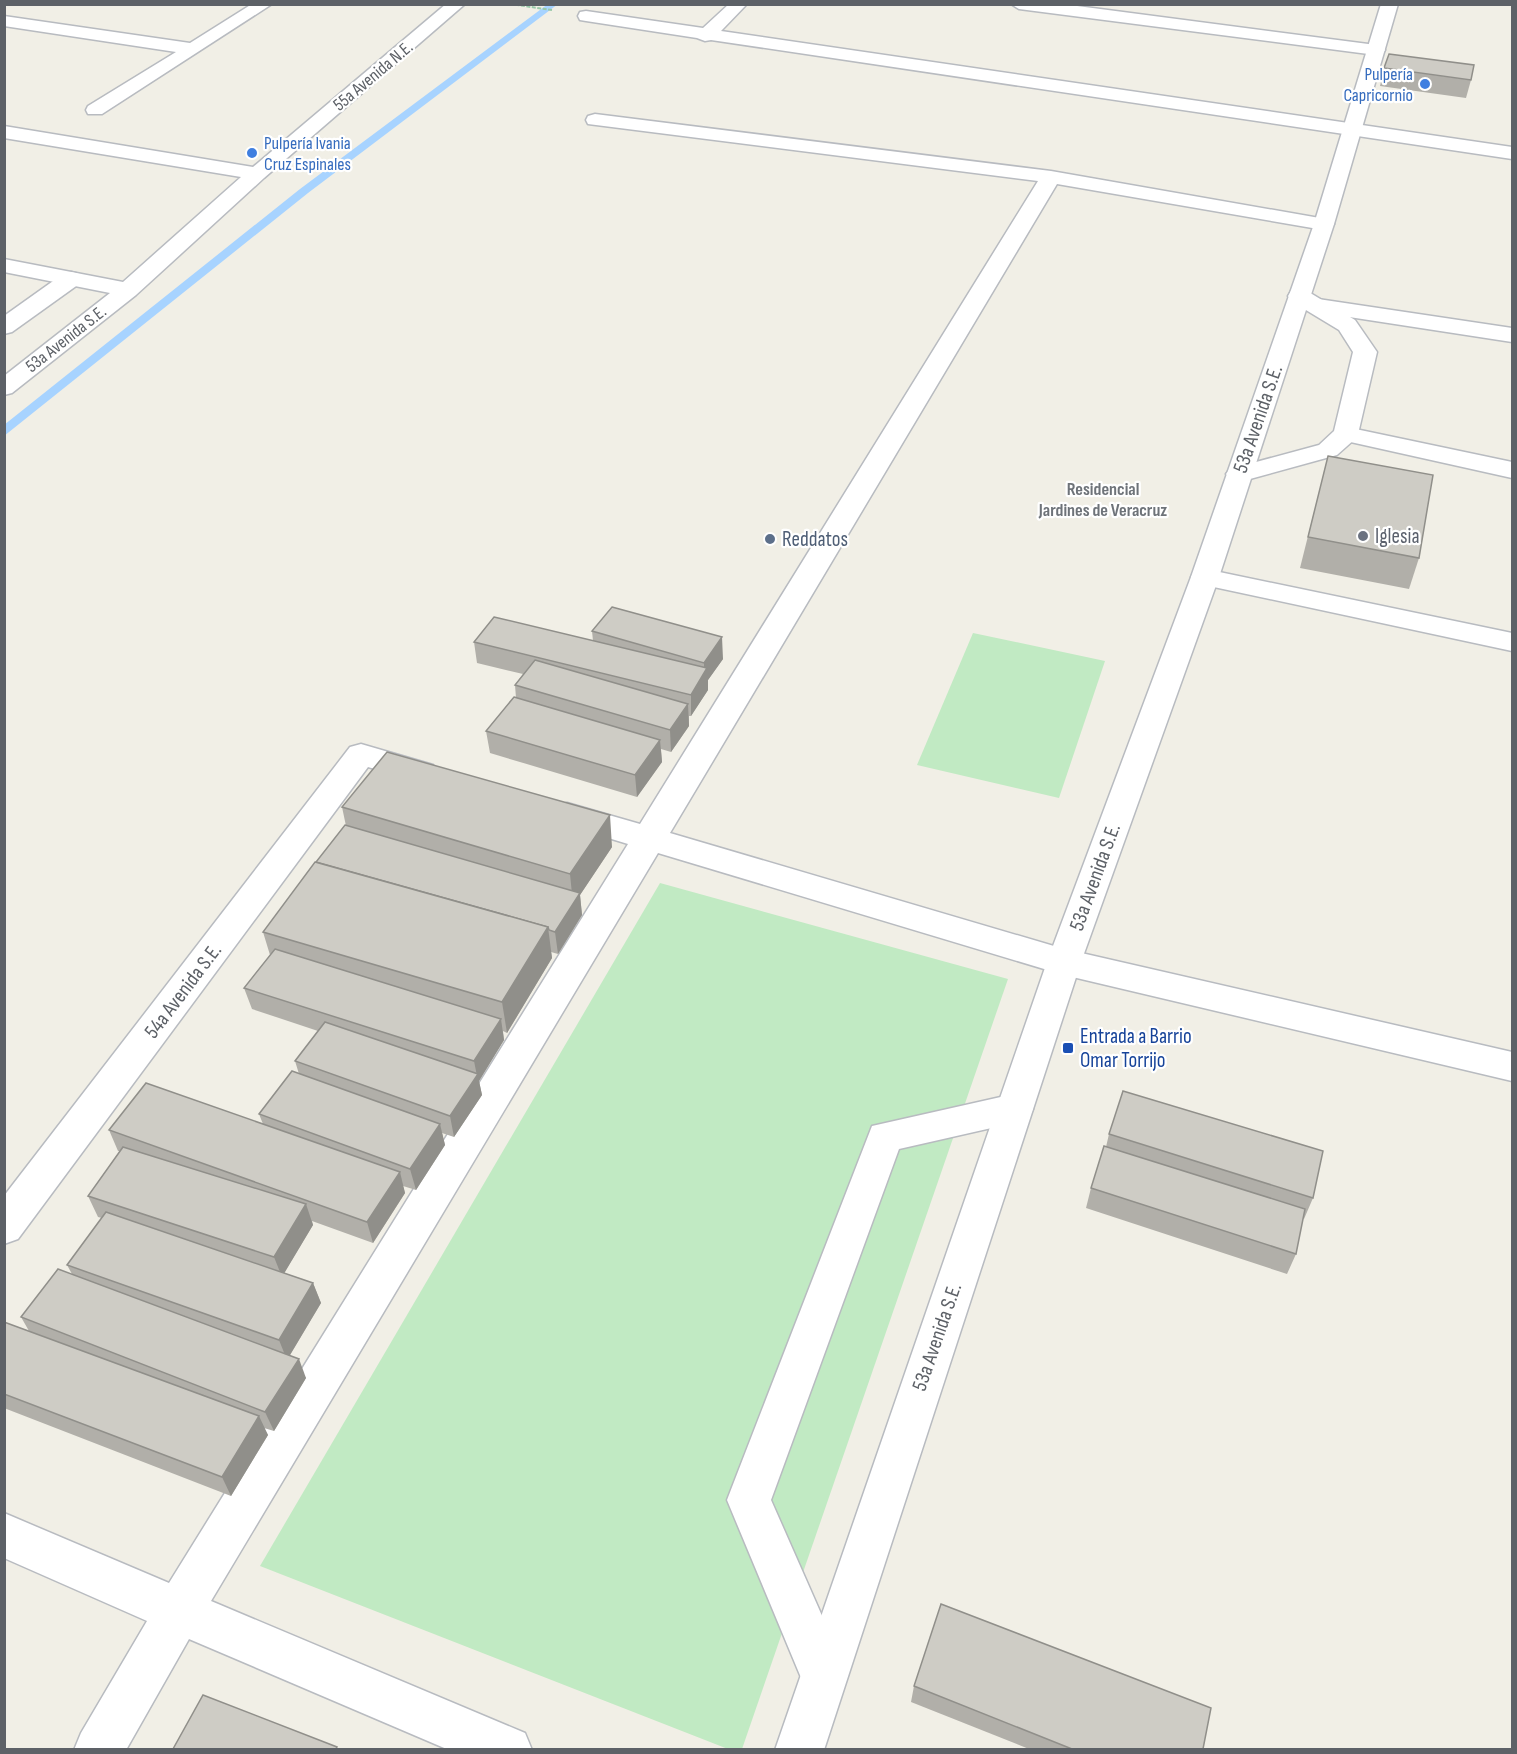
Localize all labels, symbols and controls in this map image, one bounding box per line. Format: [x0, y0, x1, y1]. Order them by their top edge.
street label: 55a Avenida N.E. [329, 37, 417, 115]
place label: Pulpería Capricornio [1343, 64, 1413, 106]
marker: Pulpería Capricornio [1418, 77, 1432, 91]
place label: Pulpería Ivania Cruz Espinales [264, 133, 351, 175]
marker: Pulpería Ivania Cruz Espinales [245, 146, 259, 160]
street label: 53a Avenida S.E. [22, 301, 110, 377]
street label: 53a Avenida S.E. [1228, 362, 1288, 476]
district label: Residencial Jardines de Veracruz [1038, 479, 1167, 521]
place label: Iglesia [1375, 524, 1420, 549]
place label: Reddatos [782, 527, 848, 552]
marker: Iglesia [1356, 529, 1370, 543]
marker: Reddatos [763, 532, 777, 546]
street label: 53a Avenida S.E. [1064, 820, 1126, 934]
street label: 54a Avenida S.E. [139, 939, 227, 1043]
place label: Entrada a Barrio Omar Torrijo [1080, 1024, 1192, 1073]
marker: Entrada a Barrio Omar Torrijo [1061, 1041, 1075, 1055]
street label: 53a Avenida S.E. [907, 1280, 967, 1394]

